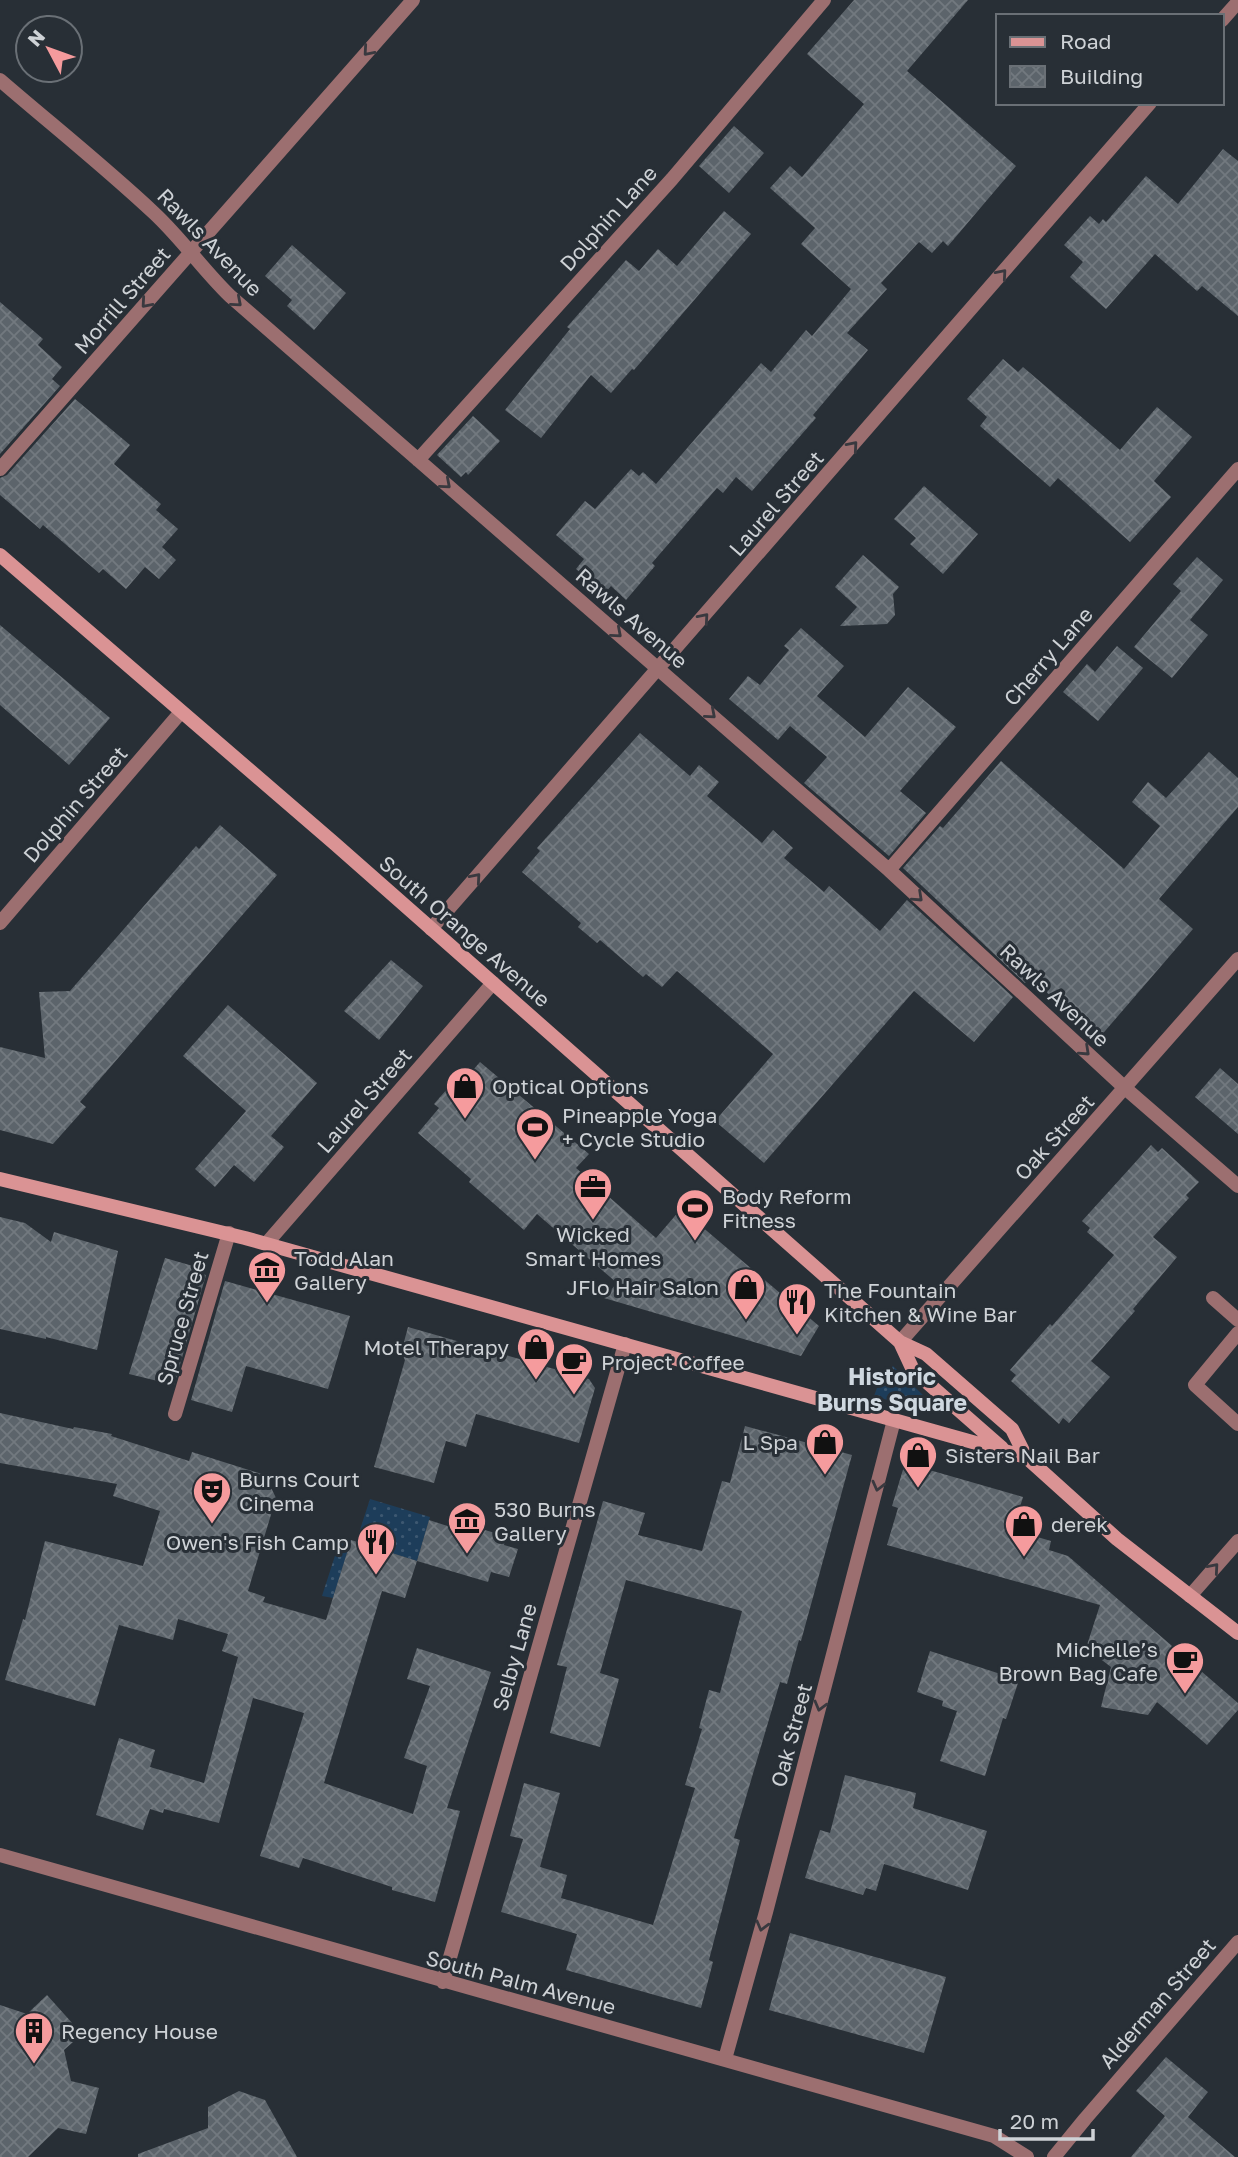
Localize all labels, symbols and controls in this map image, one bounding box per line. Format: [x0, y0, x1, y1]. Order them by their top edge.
north arrow [14, 14, 84, 84]
legend [996, 14, 1224, 105]
text: N [22, 25, 49, 51]
text: Road [1060, 28, 1111, 54]
one-way arrow [364, 43, 376, 56]
text: Building [1060, 63, 1143, 89]
street label: Dolphin Lane [554, 160, 662, 276]
street label: Rawls Avenue [152, 183, 268, 301]
street label: Morrill Street [68, 241, 176, 359]
one-way arrow [994, 269, 1006, 282]
one-way arrow [229, 294, 242, 307]
one-way arrow [142, 295, 155, 308]
one-way arrow [845, 441, 857, 454]
street label: Laurel Street [723, 445, 829, 561]
one-way arrow [438, 476, 451, 488]
street label: Rawls Avenue [571, 562, 693, 674]
street label: Cherry Lane [998, 601, 1098, 711]
one-way arrow [696, 613, 708, 626]
one-way arrow [609, 625, 622, 637]
one-way arrow [702, 706, 715, 718]
street label: Dolphin Street [17, 740, 133, 868]
street label: South Orange Avenue [374, 850, 556, 1012]
one-way arrow [468, 873, 480, 886]
one-way arrow [910, 889, 923, 901]
street label: Rawls Avenue [995, 938, 1115, 1052]
street label: Laurel Street [311, 1042, 417, 1158]
one-way arrow [1077, 1043, 1090, 1055]
shop icon: Optical Options [444, 1065, 486, 1120]
place label: Optical Options [492, 1073, 649, 1099]
street label: Oak Street [1009, 1089, 1099, 1185]
place label: Pineapple Yoga + Cycle Studio [562, 1102, 717, 1152]
sports icon: Pineapple Yoga + Cycle Studio [514, 1106, 556, 1161]
office icon: Wicked Smart Homes [572, 1166, 614, 1221]
place label: Body Reform Fitness [722, 1183, 851, 1233]
sports icon: Body Reform Fitness [674, 1187, 716, 1242]
place label: Wicked Smart Homes [525, 1221, 661, 1271]
place label: Todd Alan Gallery [294, 1245, 394, 1295]
street label: Spruce Street [150, 1248, 214, 1388]
museum icon: Todd Alan Gallery [246, 1249, 288, 1304]
shop icon: JFlo Hair Salon [725, 1266, 767, 1321]
place label: JFlo Hair Salon [566, 1274, 719, 1300]
place label: The Fountain Kitchen & Wine Bar [824, 1277, 1017, 1327]
restaurant icon: The Fountain Kitchen & Wine Bar [776, 1281, 818, 1336]
shop icon: Motel Therapy [515, 1326, 557, 1381]
place label: Motel Therapy [364, 1334, 509, 1360]
cafe icon: Project Coffee [553, 1341, 595, 1396]
place label: Project Coffee [601, 1349, 745, 1375]
district label: Historic Burns Square [817, 1362, 967, 1416]
shop icon: L Spa [804, 1421, 846, 1476]
place label: L Spa [743, 1429, 798, 1455]
shop icon: Sisters Nail Bar [897, 1434, 939, 1489]
place label: Sisters Nail Bar [945, 1442, 1100, 1468]
place label: Burns Court Cinema [239, 1466, 360, 1516]
theatre icon: Burns Court Cinema [191, 1470, 233, 1525]
one-way arrow [872, 1480, 886, 1492]
place label: 530 Burns Gallery [494, 1496, 596, 1546]
museum icon: 530 Burns Gallery [446, 1500, 488, 1555]
shop icon: derek [1003, 1503, 1045, 1558]
place label: derek [1051, 1511, 1108, 1537]
restaurant icon: Owen's Fish Camp [355, 1521, 397, 1576]
place label: Owen's Fish Camp [166, 1529, 349, 1555]
one-way arrow [1206, 1564, 1218, 1577]
street label: Selby Lane [486, 1600, 542, 1714]
place label: Michelle’s Brown Bag Cafe [999, 1636, 1158, 1686]
cafe icon: Michelle’s Brown Bag Cafe [1164, 1640, 1206, 1695]
street label: Oak Street [765, 1680, 817, 1790]
one-way arrow [814, 1700, 828, 1712]
one-way arrow [756, 1920, 771, 1932]
street label: Alderman Street [1093, 1932, 1221, 2074]
street label: South Palm Avenue [423, 1944, 619, 2020]
building icon: Regency House [13, 2010, 55, 2065]
place label: Regency House [61, 2018, 218, 2044]
scale bar [1000, 2098, 1093, 2142]
text: 20 m [1010, 2108, 1059, 2134]

